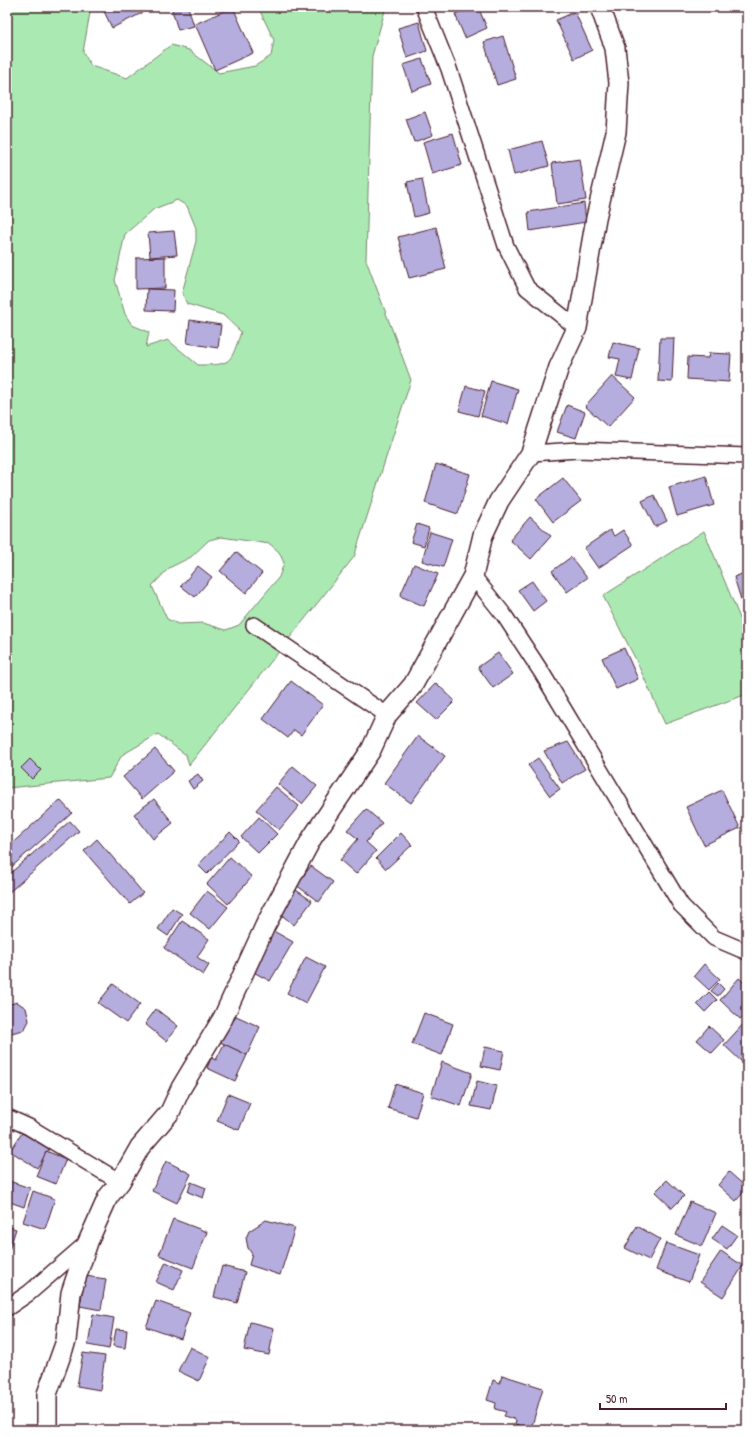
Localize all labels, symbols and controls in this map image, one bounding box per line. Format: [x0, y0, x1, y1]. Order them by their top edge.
scale bar [600, 1385, 726, 1411]
text: 50 m [606, 1390, 627, 1407]

